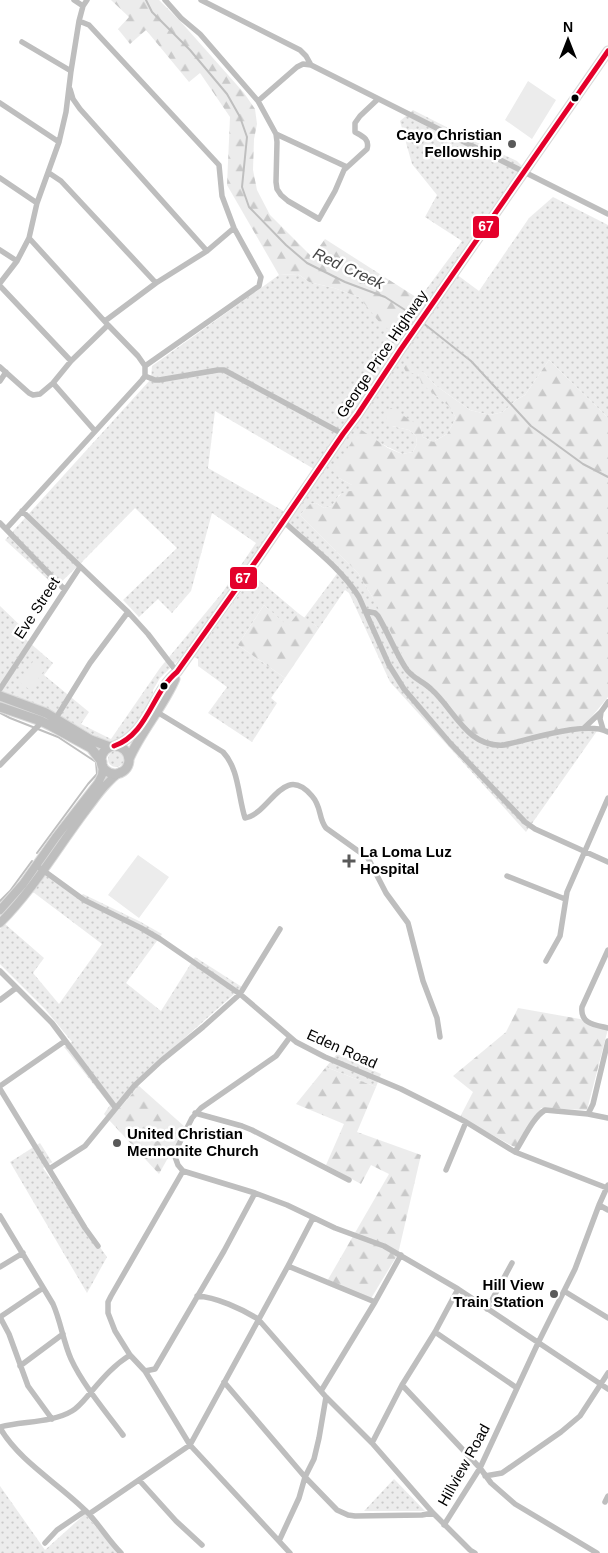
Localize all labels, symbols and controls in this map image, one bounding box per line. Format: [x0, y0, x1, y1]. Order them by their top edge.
north arrow [543, 15, 593, 65]
text: N [563, 19, 573, 35]
unlabelled marker [570, 93, 580, 103]
place label: Cayo Christian Fellowship [396, 126, 502, 160]
marker: Cayo Christian Fellowship [506, 138, 518, 150]
line badge: 67 [472, 215, 500, 239]
text: 67 [478, 218, 494, 234]
water label: Red Creek [311, 245, 388, 293]
street label: George Price Highway [333, 286, 431, 421]
line badge: 67 [229, 566, 258, 590]
text: 67 [235, 570, 251, 586]
street label: Eve Street [10, 573, 63, 642]
unlabelled marker [159, 681, 169, 691]
place label: La Loma Luz Hospital [360, 843, 452, 877]
marker: La Loma Luz Hospital [342, 854, 356, 868]
street label: Eden Road [304, 1026, 380, 1072]
place label: United Christian Mennonite Church [127, 1125, 259, 1159]
marker: United Christian Mennonite Church [111, 1137, 123, 1149]
place label: Hill View Train Station [453, 1276, 544, 1310]
marker: Hill View Train Station [548, 1288, 560, 1300]
street label: Hillview Road [434, 1421, 493, 1509]

